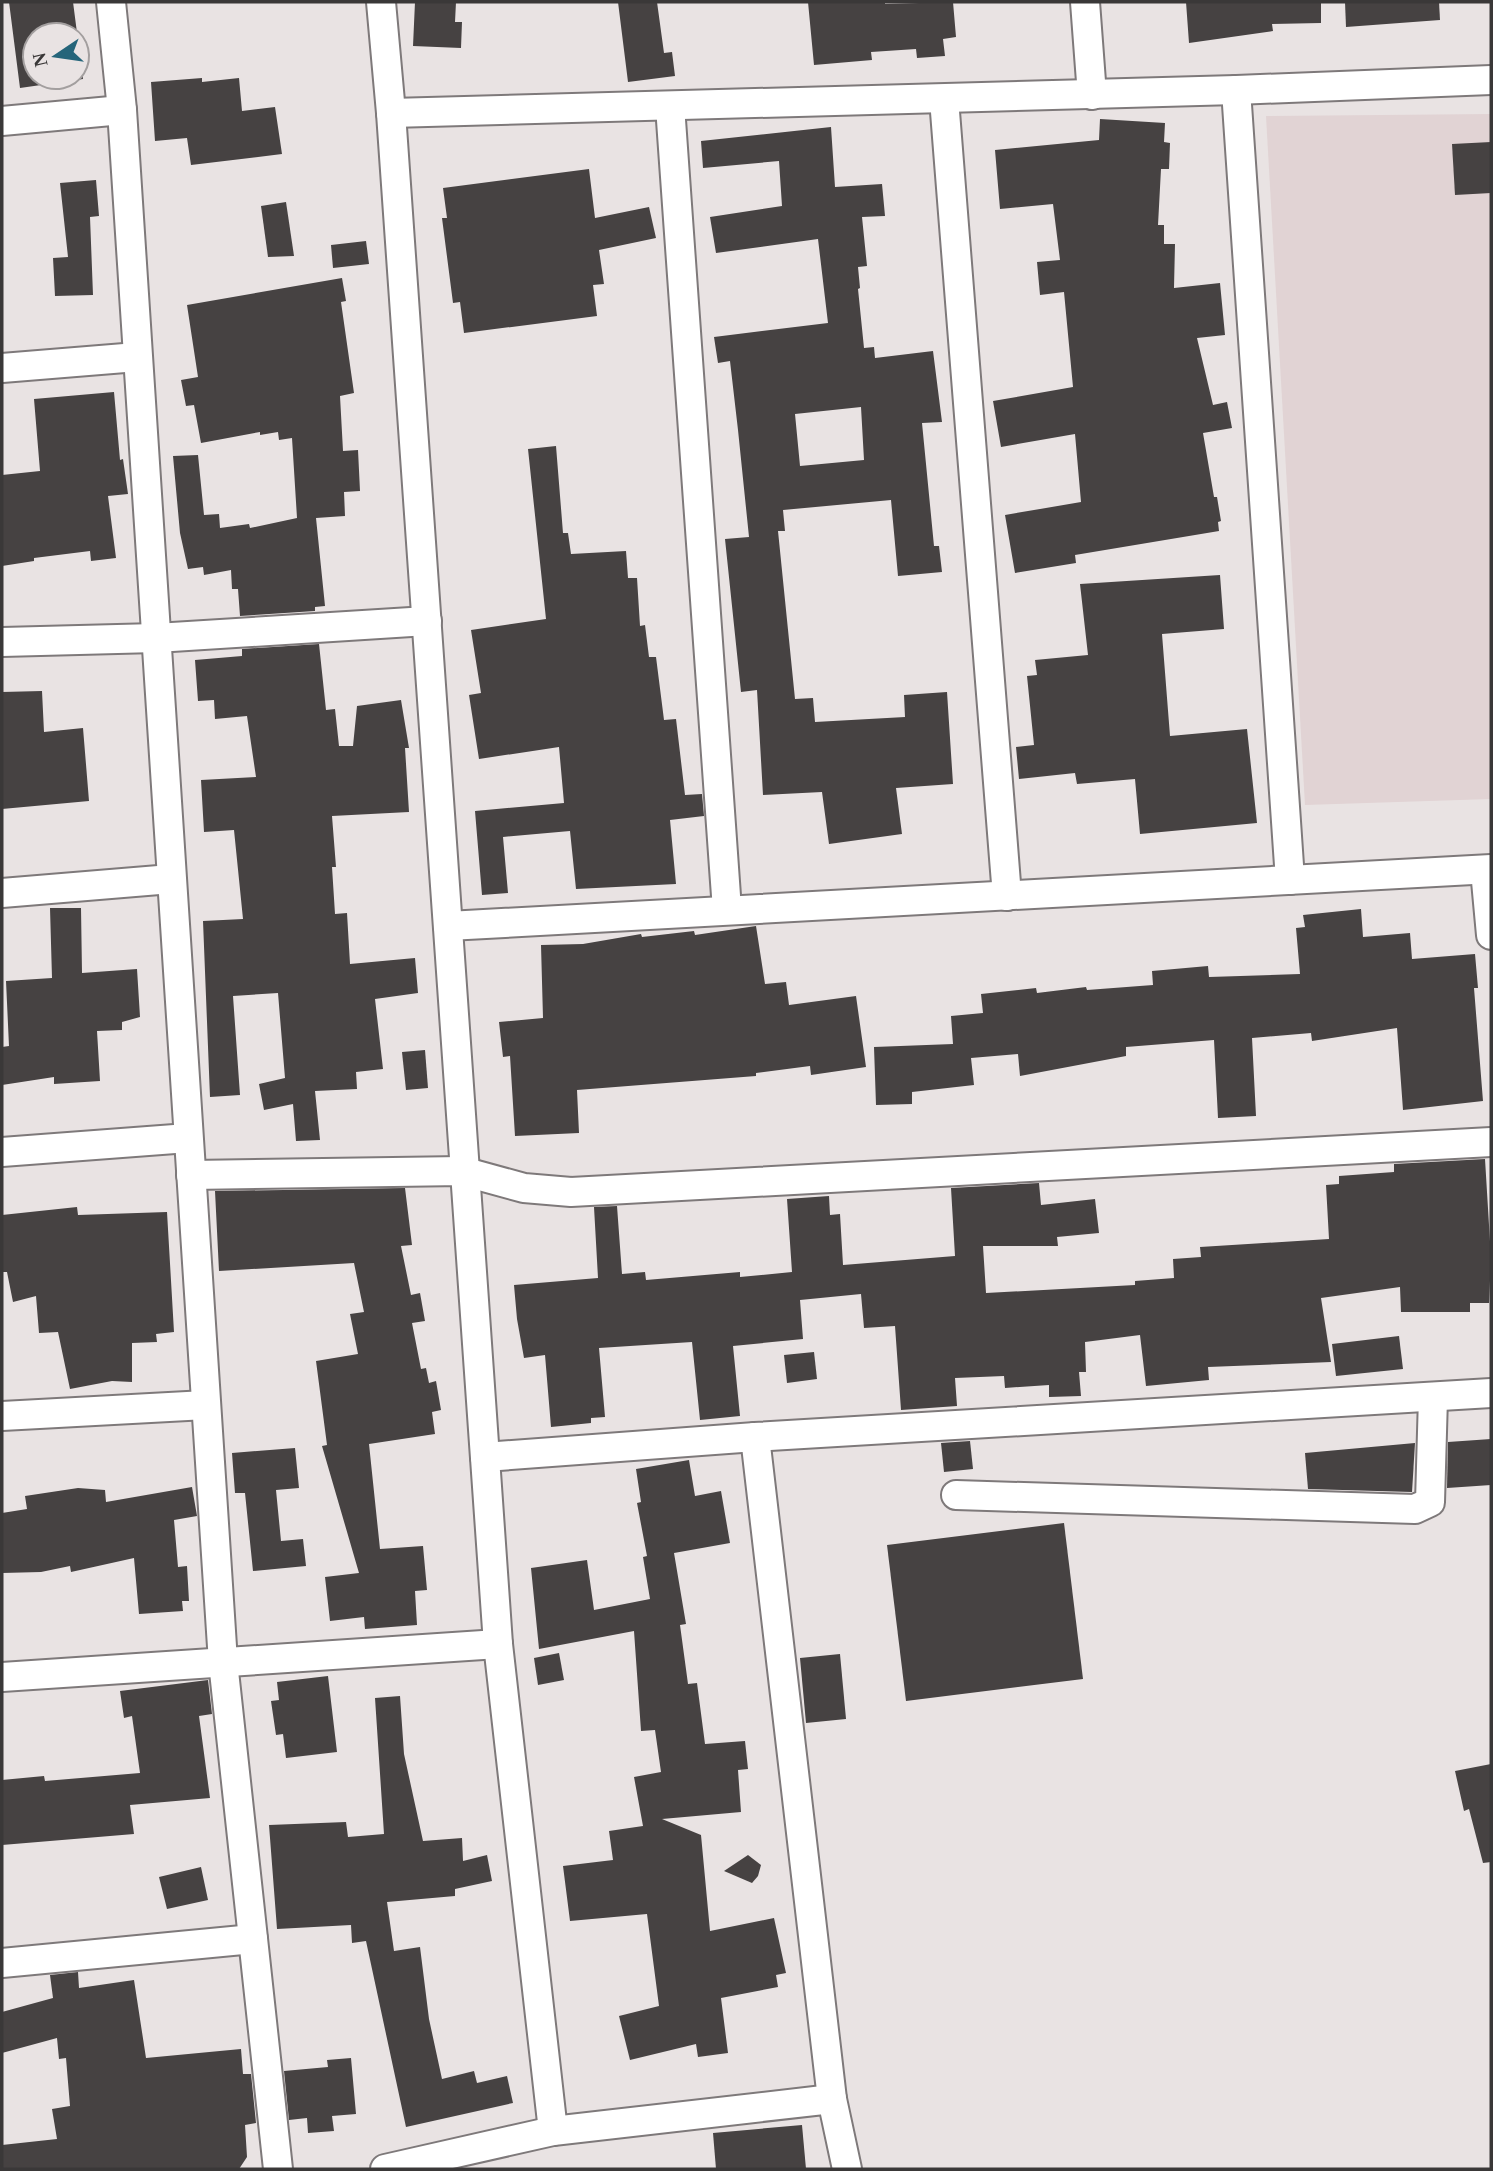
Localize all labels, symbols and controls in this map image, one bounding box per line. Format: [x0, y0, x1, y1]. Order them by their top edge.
north arrow [21, 21, 91, 91]
text: N [28, 50, 52, 69]

